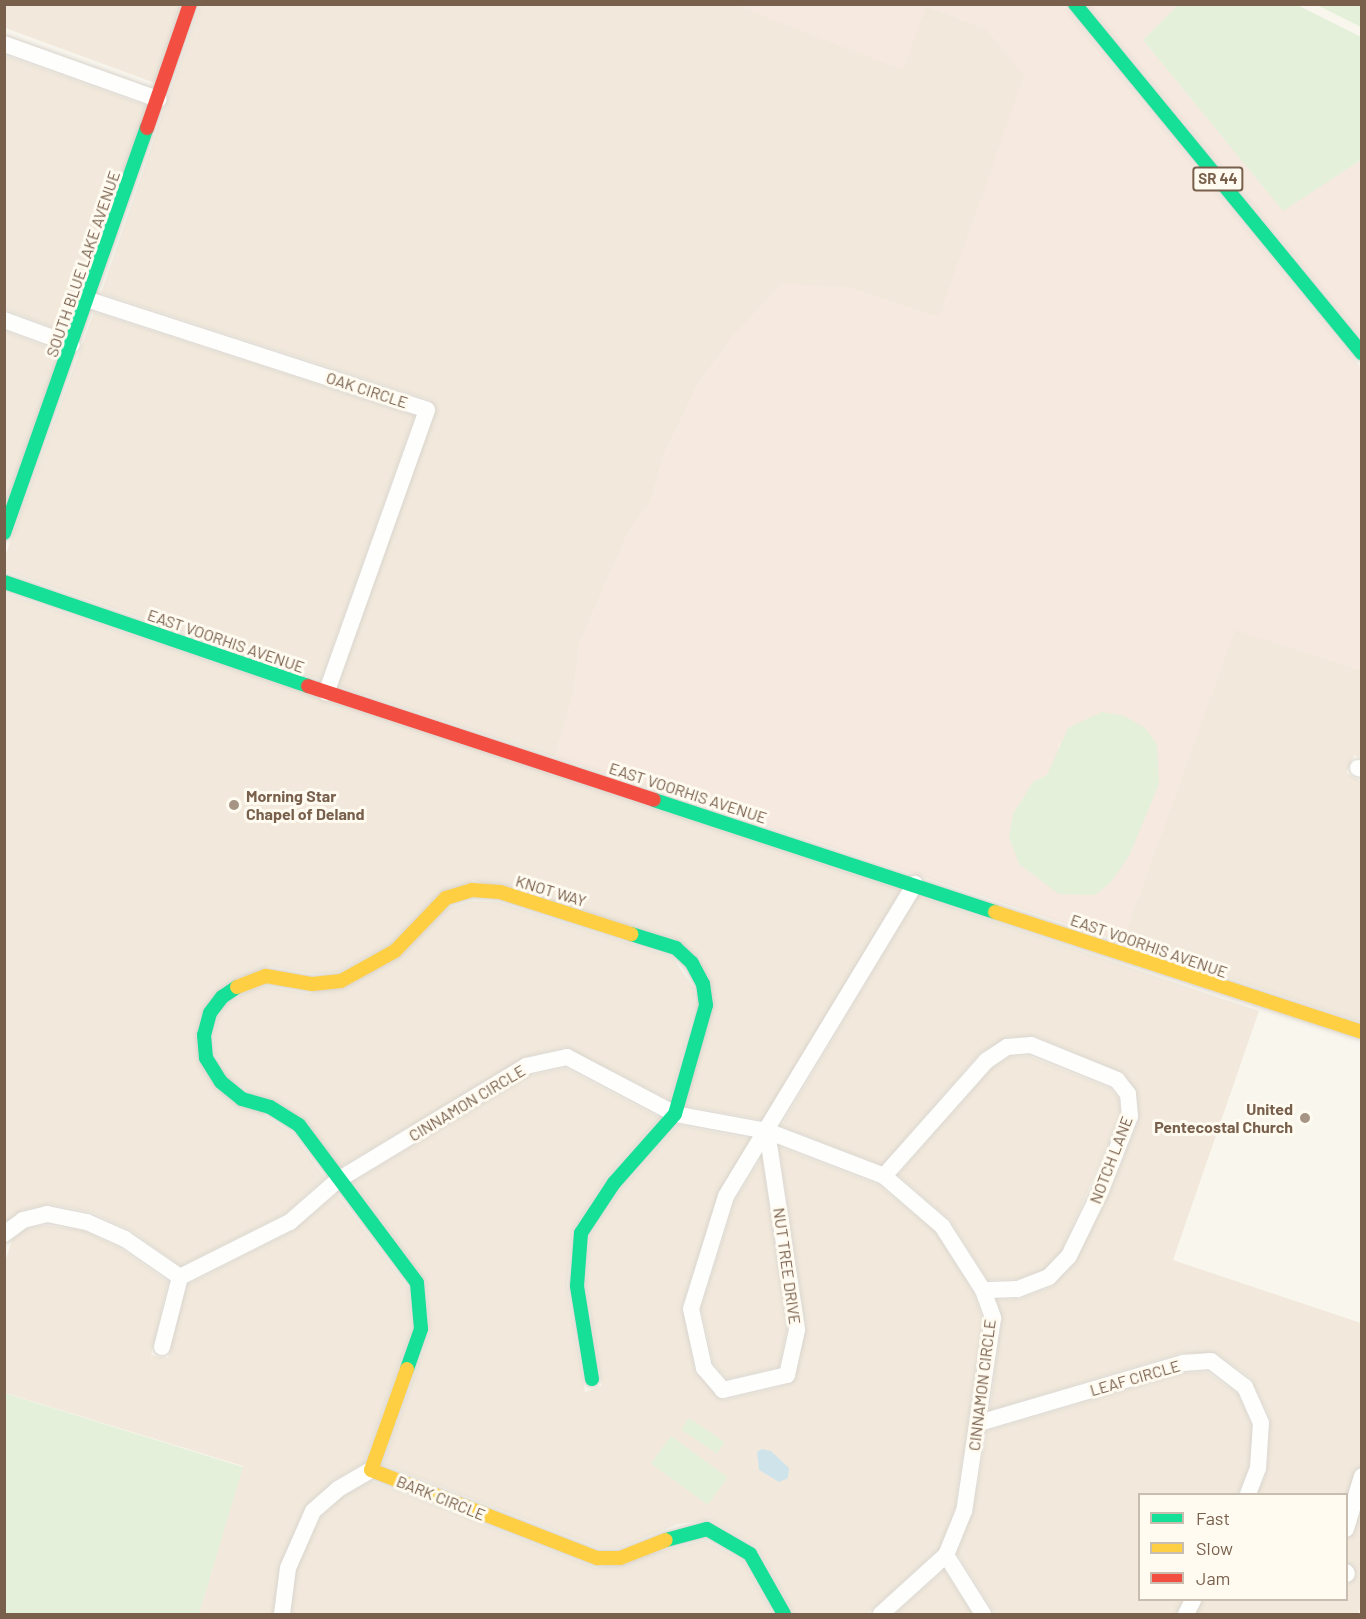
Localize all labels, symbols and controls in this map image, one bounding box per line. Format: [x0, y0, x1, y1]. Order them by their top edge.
road number: SR 44 [1191, 167, 1245, 191]
street label: SOUTH BLUE LAKE AVENUE [42, 168, 124, 360]
street label: OAK CIRCLE [324, 368, 410, 412]
street label: EAST VOORHIS AVENUE [145, 605, 307, 677]
street label: EAST VOORHIS AVENUE [607, 758, 769, 828]
place label: Morning Star Chapel of Deland [246, 786, 365, 824]
marker: Morning Star Chapel of Deland [227, 798, 241, 812]
street label: KNOT WAY [513, 871, 589, 911]
street label: EAST VOORHIS AVENUE [1068, 910, 1230, 982]
street label: CINNAMON CIRCLE [405, 1061, 529, 1145]
place label: United Pentecostal Church [1154, 1099, 1293, 1137]
marker: United Pentecostal Church [1298, 1111, 1312, 1125]
street label: NOTCH LANE [1086, 1114, 1136, 1206]
street label: NUT TREE DRIVE [769, 1206, 805, 1326]
street label: CINNAMON CIRCLE [964, 1318, 1000, 1452]
street label: LEAF CIRCLE [1088, 1356, 1182, 1400]
street label: BARK CIRCLE [394, 1471, 488, 1525]
legend [1138, 1493, 1348, 1601]
text: Fast [1196, 1507, 1230, 1529]
text: Slow [1196, 1537, 1233, 1559]
text: Jam [1196, 1567, 1230, 1589]

